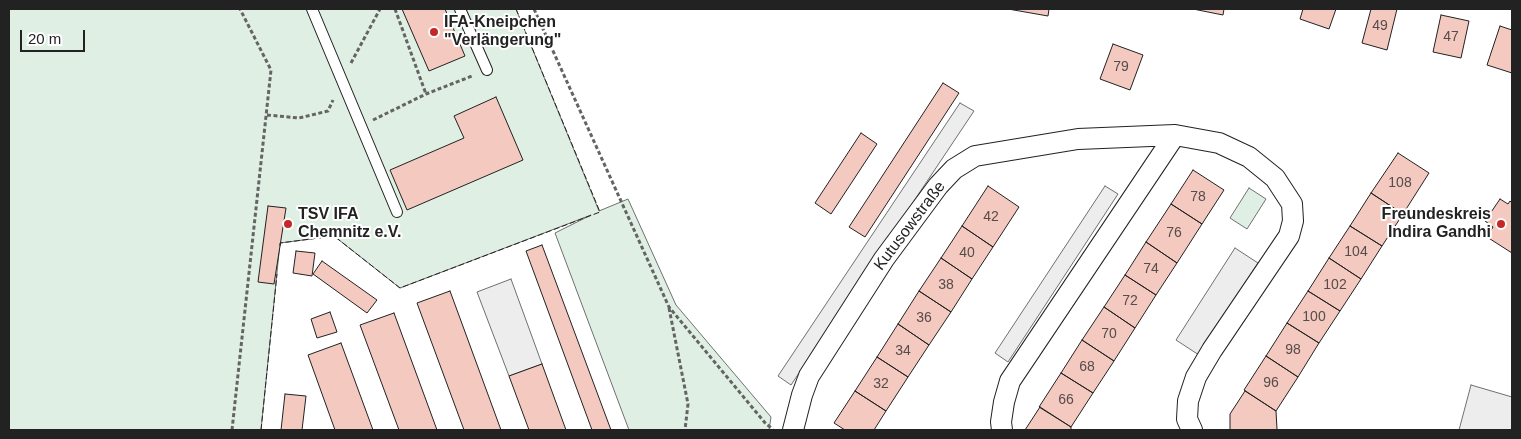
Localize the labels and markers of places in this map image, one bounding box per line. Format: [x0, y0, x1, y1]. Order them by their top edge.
place label: IFA-Kneipchen "Verlängerung" [444, 13, 561, 51]
marker: IFA-Kneipchen "Verlängerung" [428, 26, 440, 38]
place label: TSV IFA Chemnitz e.V. [298, 205, 401, 243]
place label: Freundeskreis Indira Gandhi [1382, 205, 1491, 243]
marker: TSV IFA Chemnitz e.V. [282, 218, 294, 230]
marker: Freundeskreis Indira Gandhi [1495, 218, 1507, 230]

